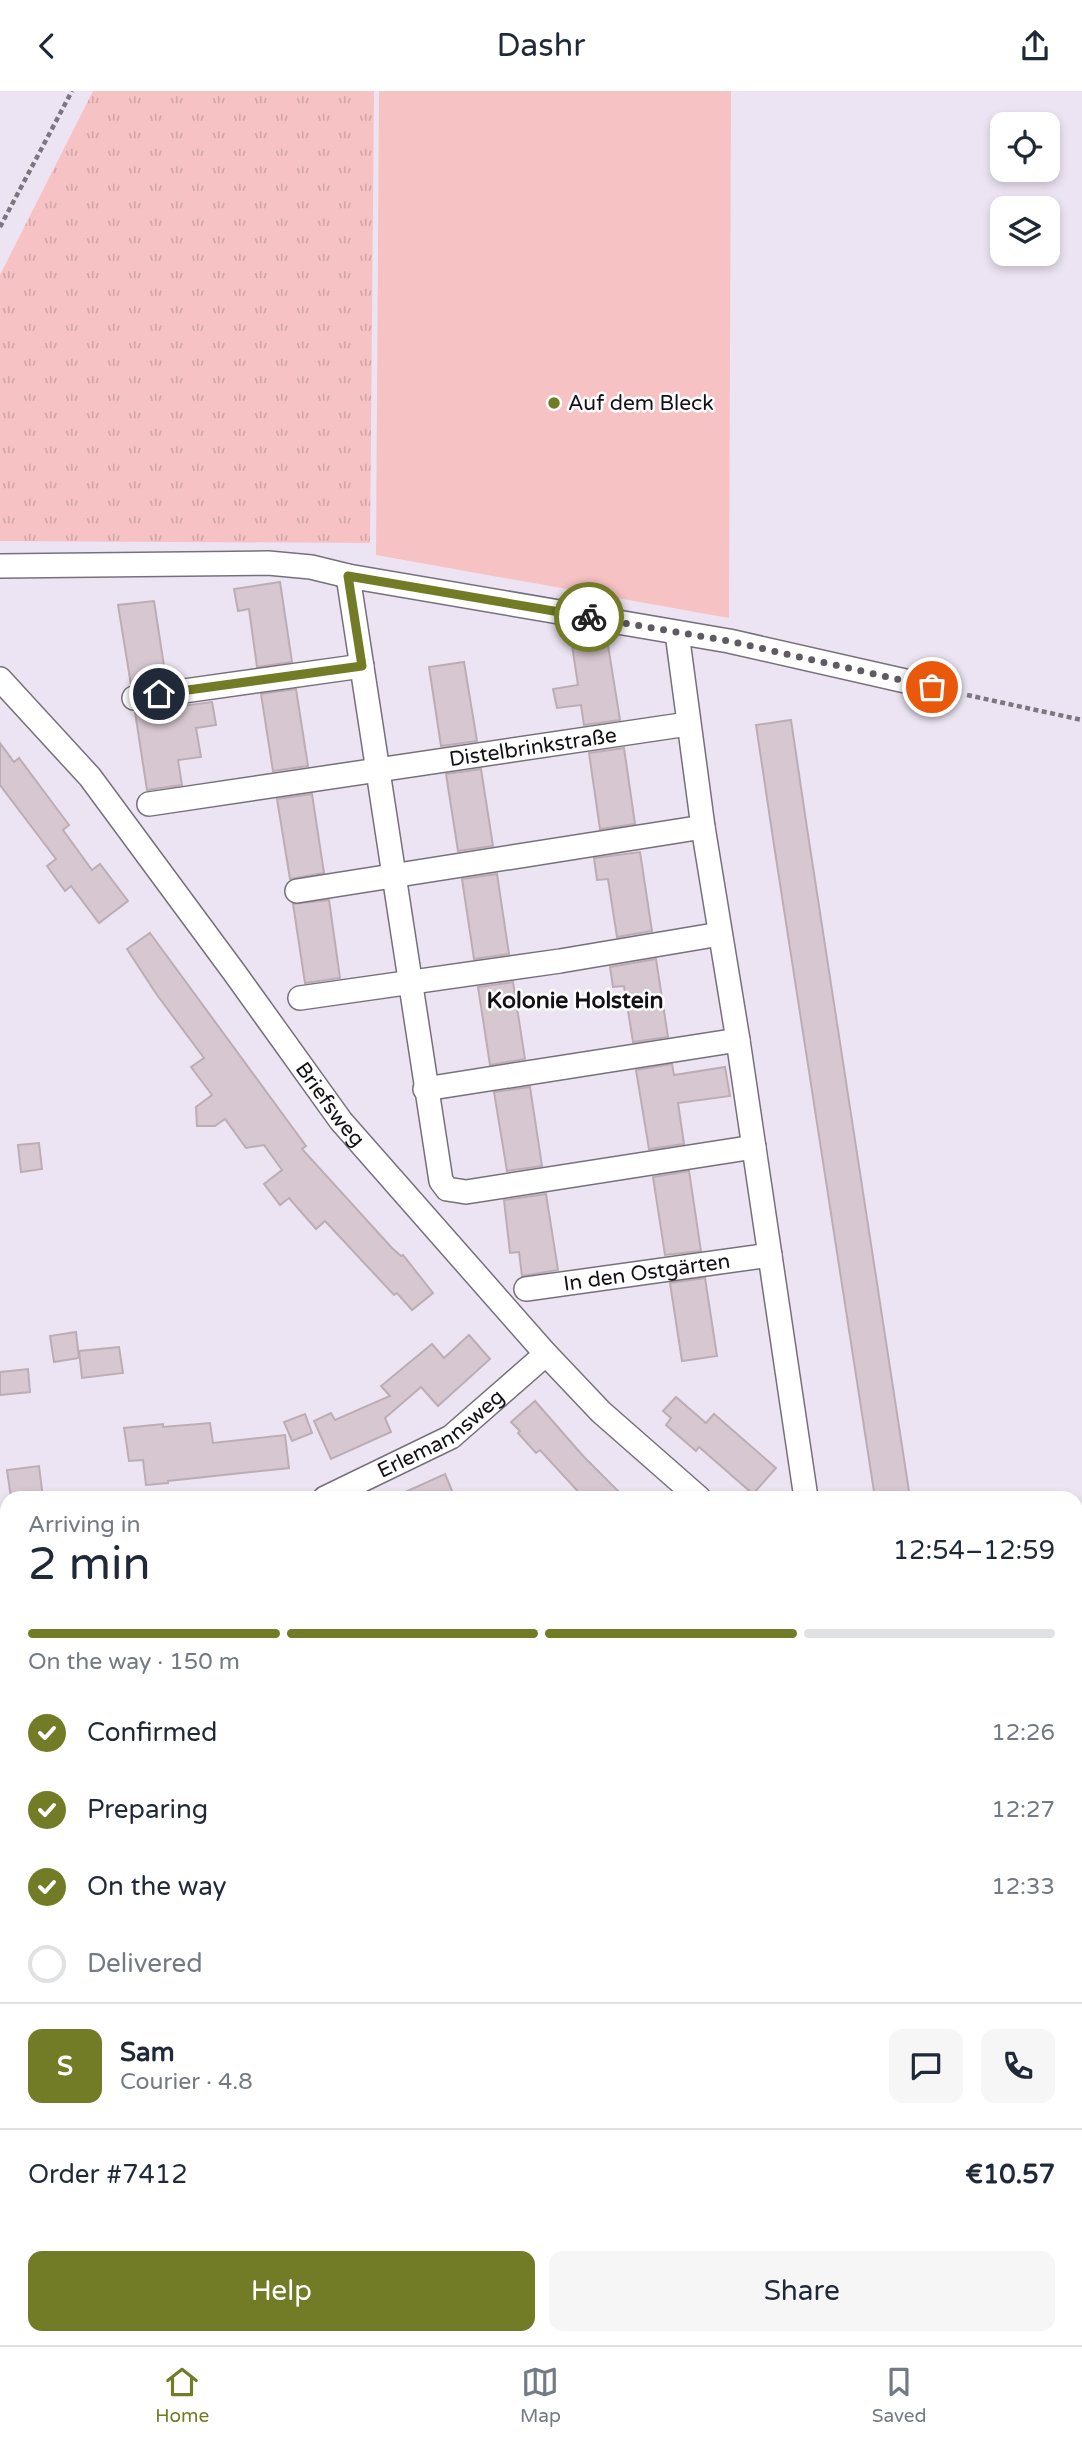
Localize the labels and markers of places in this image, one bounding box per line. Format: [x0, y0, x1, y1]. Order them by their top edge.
place label: Auf dem Bleck [568, 391, 714, 416]
marker: Auf dem Bleck [546, 395, 562, 411]
pin [902, 657, 962, 717]
pin [129, 664, 189, 724]

